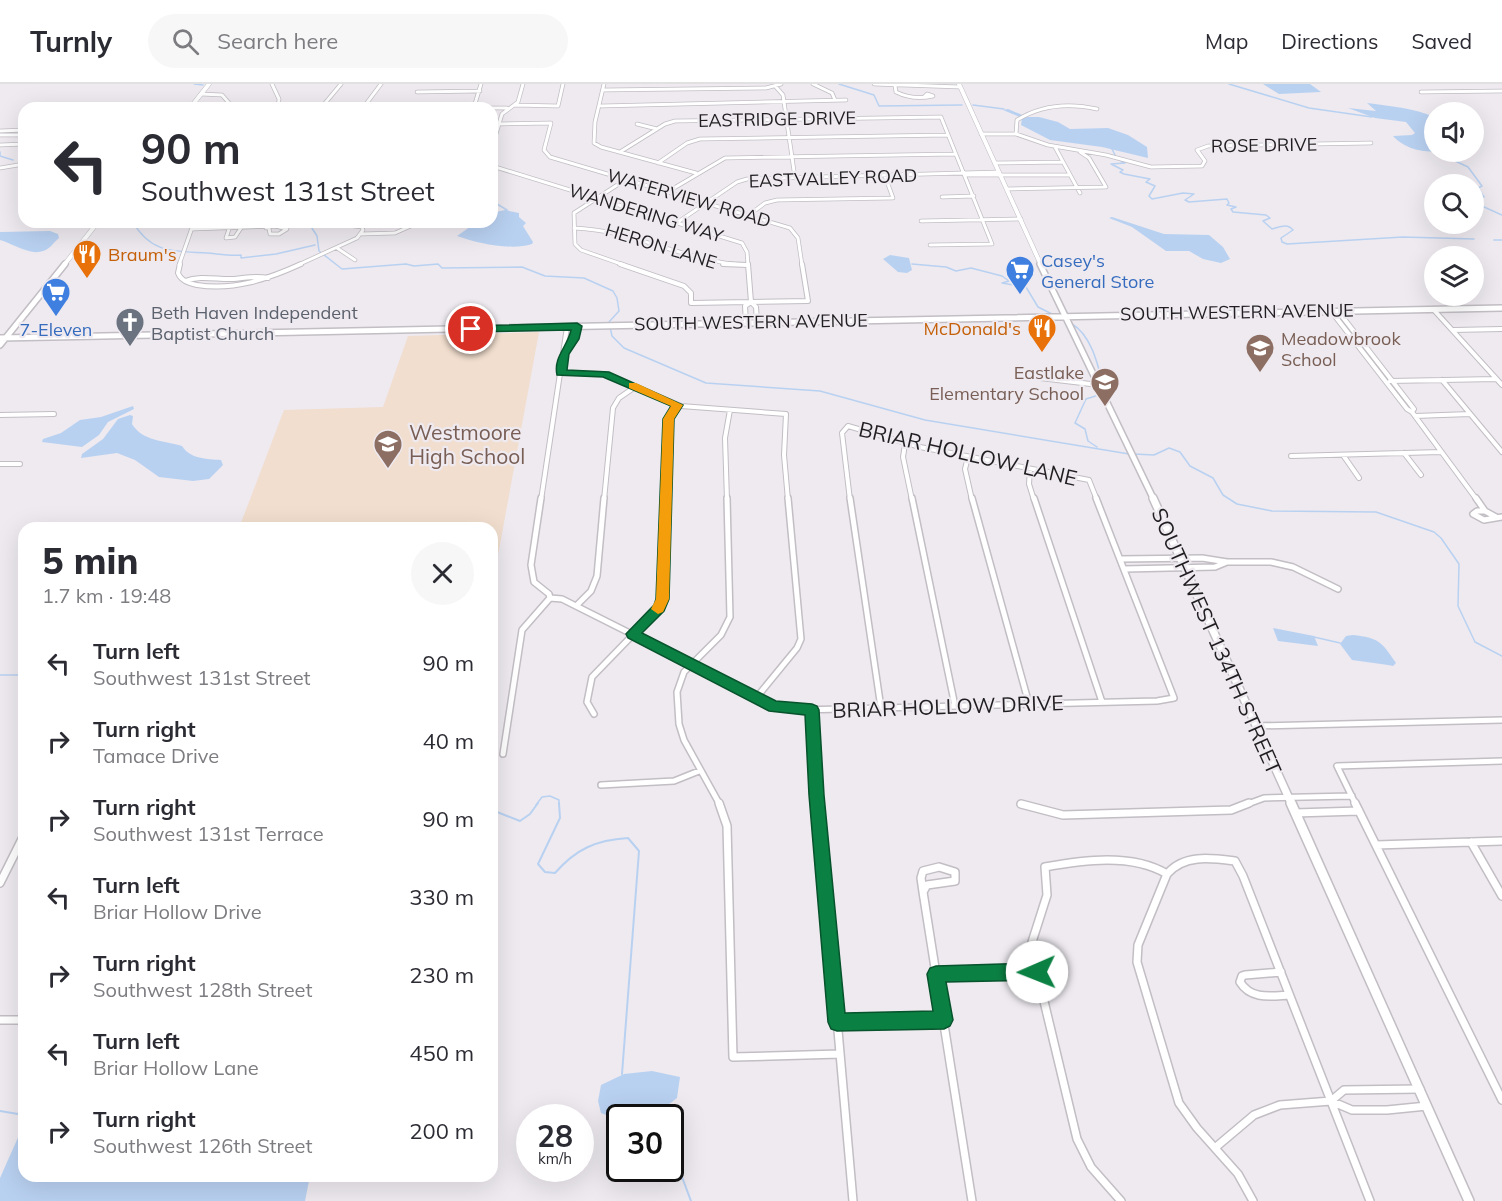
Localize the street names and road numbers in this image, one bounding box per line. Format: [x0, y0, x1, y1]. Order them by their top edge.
street label: EASTRIDGE DRIVE [698, 106, 856, 132]
street label: ROSE DRIVE [1211, 133, 1317, 157]
street label: WATERVIEW ROAD [604, 164, 774, 232]
street label: EASTVALLEY ROAD [748, 164, 918, 192]
street label: WANDERING WAY [566, 179, 727, 248]
street label: HERON LANE [602, 218, 720, 274]
street label: SOUTH WESTERN AVENUE [1120, 298, 1354, 326]
street label: SOUTH WESTERN AVENUE [634, 308, 868, 336]
street label: BRIAR HOLLOW LANE [856, 415, 1080, 491]
street label: SOUTHWEST 134TH STREET [1146, 504, 1288, 779]
street label: BRIAR HOLLOW DRIVE [832, 689, 1064, 723]

